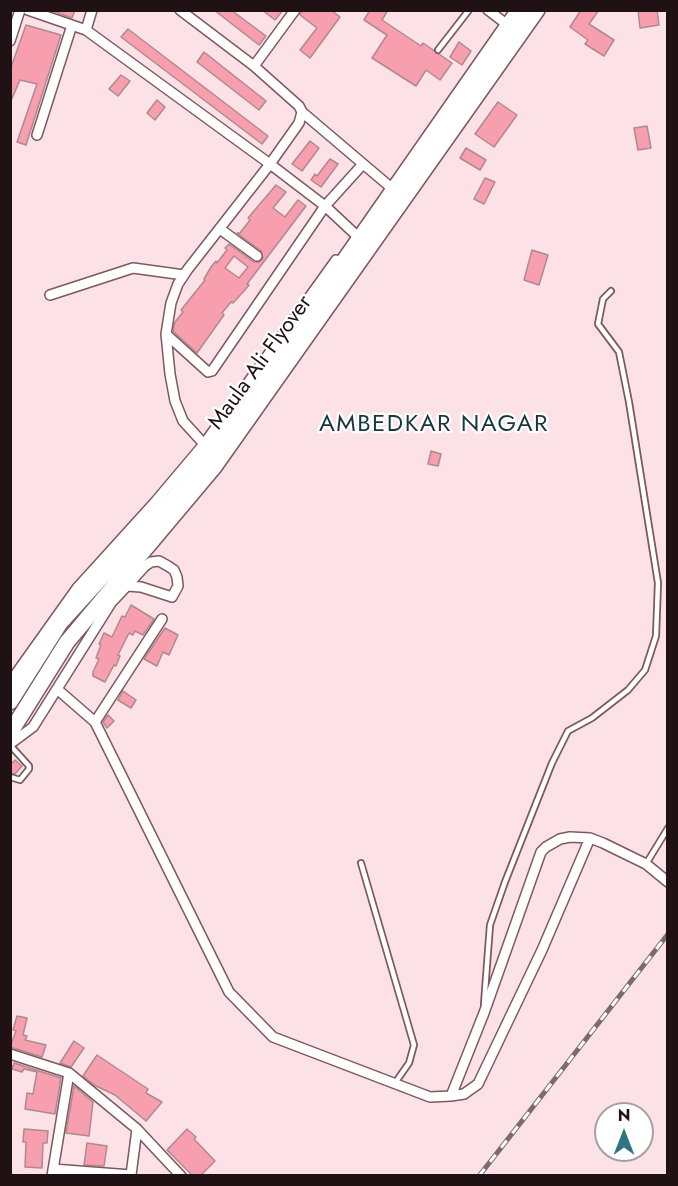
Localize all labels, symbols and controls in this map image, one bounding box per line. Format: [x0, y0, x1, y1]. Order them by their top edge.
street label: Maula Ali Flyover [203, 291, 319, 435]
district label: AMBEDKAR NAGAR [319, 411, 549, 439]
north arrow [594, 1102, 654, 1162]
text: N [618, 1104, 630, 1127]

